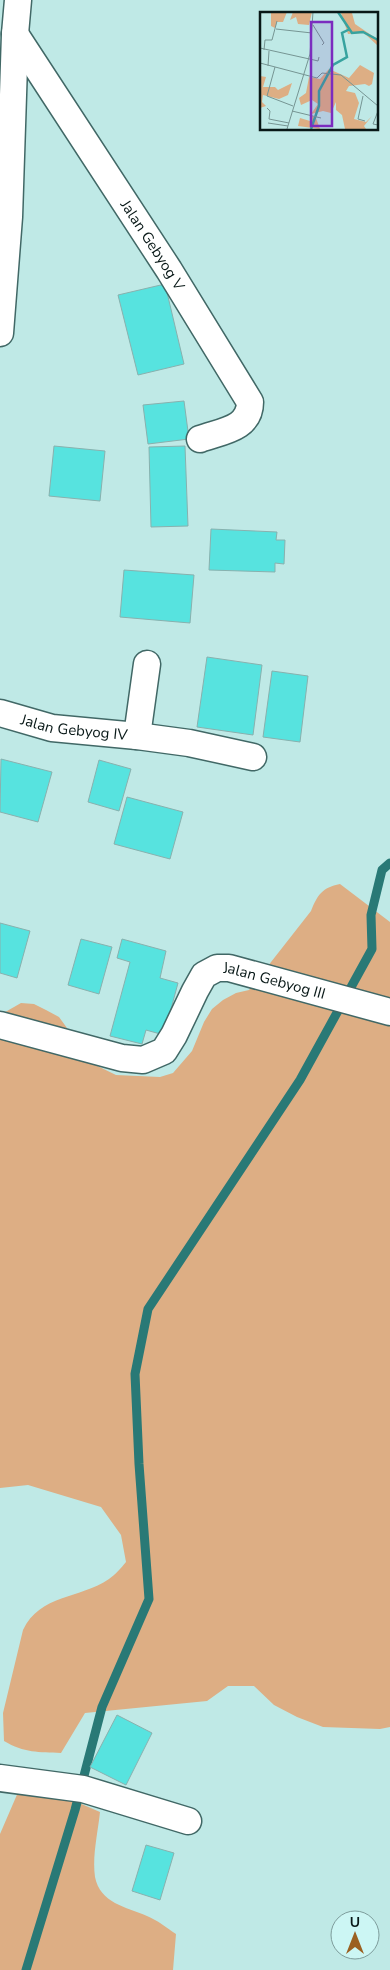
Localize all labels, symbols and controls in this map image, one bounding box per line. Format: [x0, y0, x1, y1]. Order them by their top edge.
inset map [260, 12, 378, 130]
street label: Jalan Gebyog V [115, 195, 190, 295]
street label: Jalan Gebyog IV [17, 709, 129, 745]
street label: Jalan Gebyog III [222, 958, 328, 1004]
north arrow [330, 1910, 380, 1960]
text: U [350, 1913, 360, 1932]

